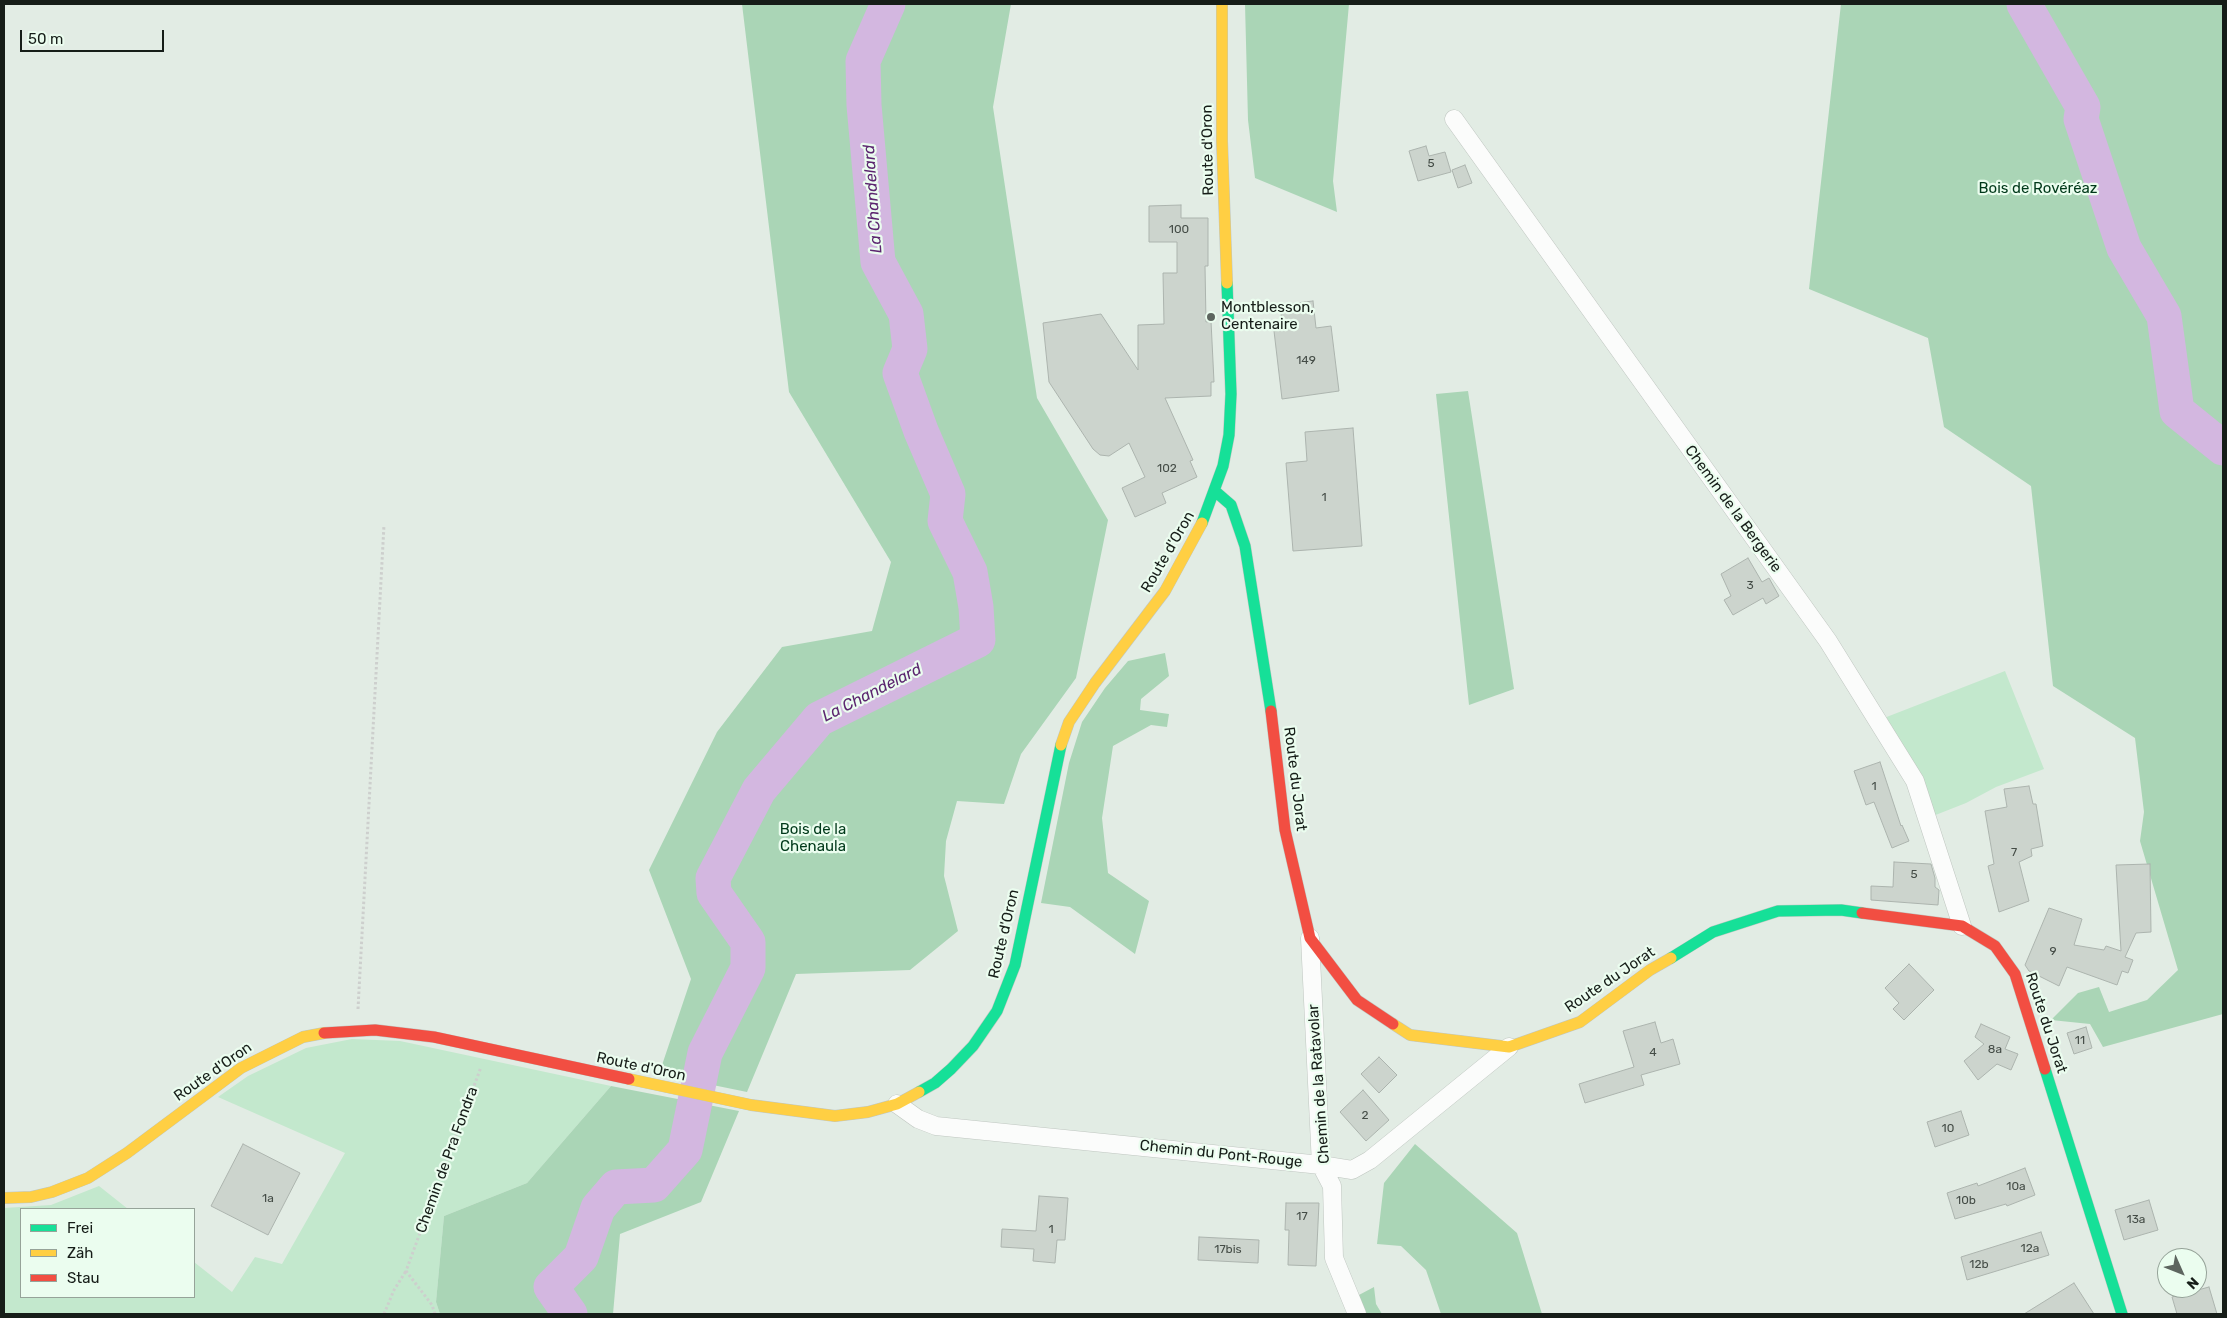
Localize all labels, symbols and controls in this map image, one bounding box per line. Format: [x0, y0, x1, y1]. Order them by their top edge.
scale bar [22, 20, 166, 52]
text: 50 m [28, 30, 63, 48]
street label: Route d'Oron [1198, 104, 1218, 196]
water label: La Chandelard [860, 144, 886, 254]
house number: 5 [1427, 157, 1435, 171]
park label: Bois de Rovéréaz [1979, 180, 2097, 198]
house number: 100 [1169, 223, 1189, 237]
place label: Montblesson, Centenaire [1221, 299, 1314, 334]
marker: Montblesson, Centenaire [1205, 311, 1217, 323]
house number: 149 [1296, 354, 1316, 368]
street label: Chemin de la Bergerie [1681, 442, 1785, 576]
house number: 102 [1157, 462, 1177, 476]
house number: 1 [1321, 491, 1327, 505]
street label: Route d'Oron [1137, 508, 1199, 596]
house number: 3 [1746, 579, 1754, 593]
water label: La Chandelard [819, 660, 925, 726]
street label: Route du Jorat [1280, 726, 1310, 832]
house number: 1 [1871, 780, 1877, 794]
park label: Bois de la Chenaula [780, 821, 846, 856]
house number: 7 [2011, 846, 2017, 860]
house number: 5 [1910, 868, 1918, 882]
street label: Route d'Oron [985, 888, 1023, 980]
street label: Route du Jorat [1562, 943, 1658, 1017]
house number: 9 [2049, 945, 2057, 959]
street label: Route du Jorat [2021, 970, 2071, 1076]
street label: Chemin de la Ratavolar [1304, 1003, 1334, 1165]
house number: 11 [2075, 1034, 2085, 1048]
street label: Route d'Oron [171, 1039, 255, 1105]
house number: 8a [1988, 1043, 2002, 1057]
house number: 4 [1649, 1046, 1657, 1060]
street label: Route d'Oron [595, 1049, 687, 1085]
street label: Chemin de Pra Fondra [412, 1084, 482, 1236]
house number: 2 [1361, 1109, 1369, 1123]
house number: 10 [1942, 1122, 1954, 1136]
street label: Chemin du Pont-Rouge [1139, 1136, 1303, 1172]
house number: 10a [2006, 1180, 2026, 1194]
house number: 1a [262, 1192, 274, 1206]
house number: 10b [1956, 1194, 1976, 1208]
legend [20, 1208, 195, 1298]
house number: 17 [1296, 1210, 1308, 1224]
house number: 13a [2127, 1213, 2145, 1227]
text: Frei [67, 1219, 93, 1237]
house number: 1 [1048, 1223, 1054, 1237]
house number: 12a [2021, 1242, 2039, 1256]
house number: 17bis [1214, 1243, 1242, 1257]
text: Zäh [67, 1244, 93, 1262]
north arrow [2157, 1248, 2207, 1298]
house number: 12b [1969, 1258, 1989, 1272]
text: Stau [67, 1269, 100, 1287]
text: N [2183, 1274, 2202, 1293]

